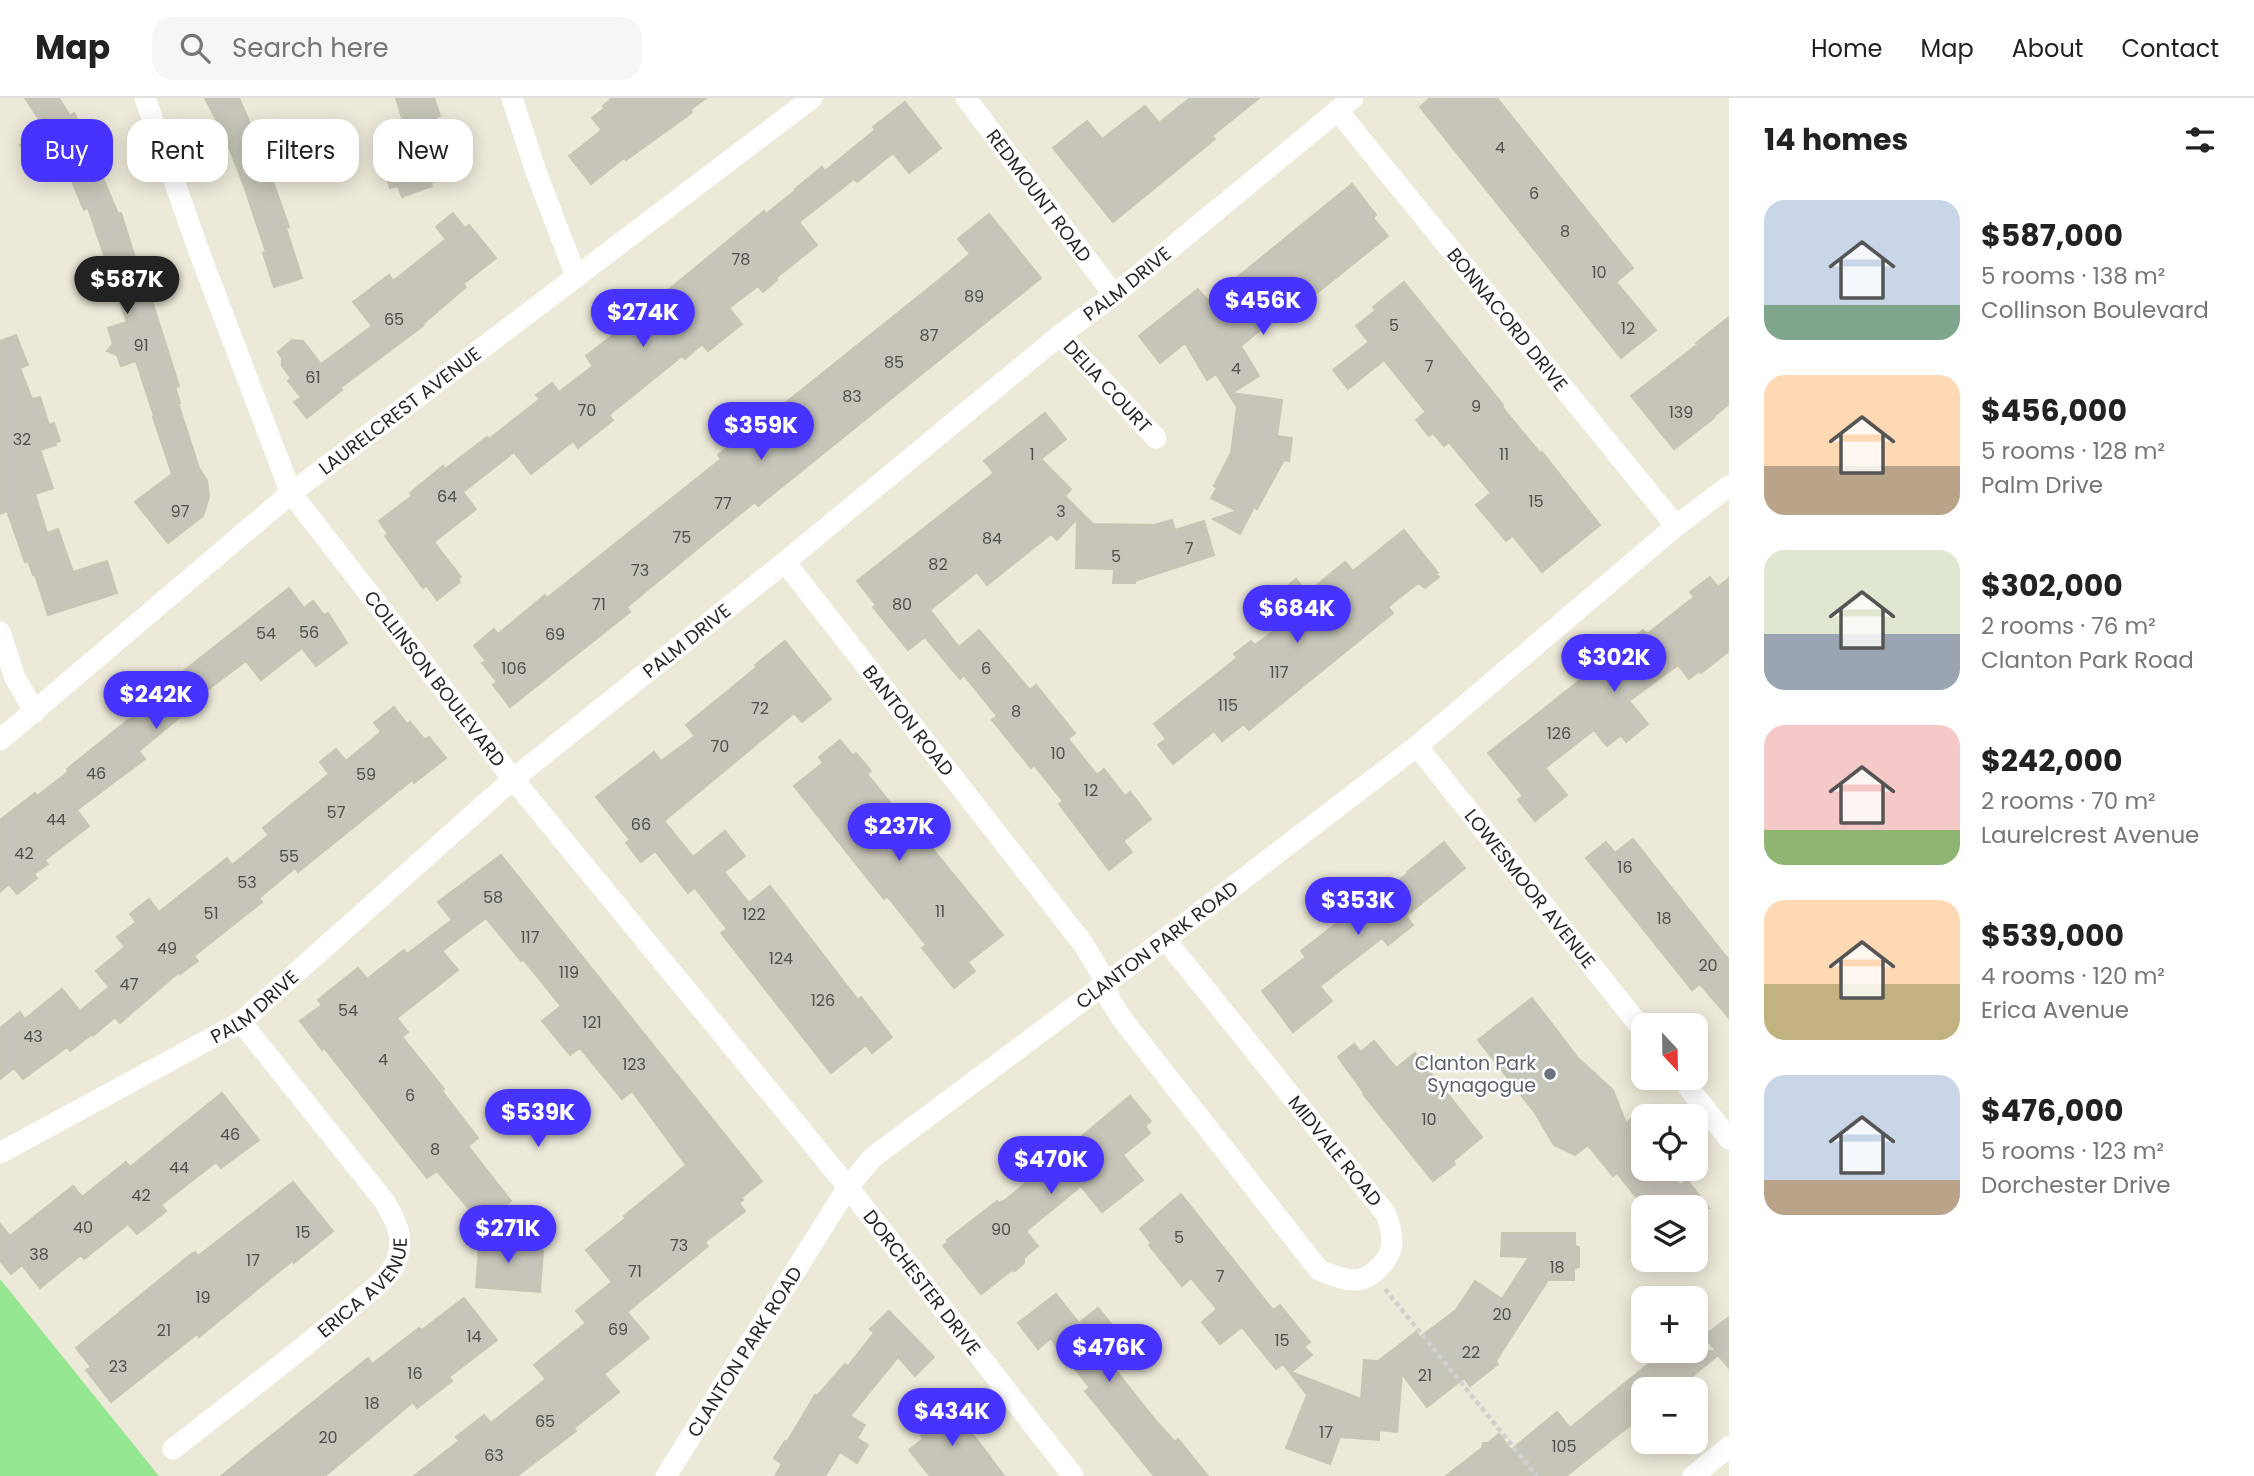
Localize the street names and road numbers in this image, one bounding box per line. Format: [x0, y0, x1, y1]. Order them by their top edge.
street label: REDMOUNT ROAD [980, 123, 1098, 268]
street label: PALM DRIVE [1077, 240, 1177, 327]
street label: BONNACORD DRIVE [1441, 242, 1574, 397]
street label: DELIA COURT [1058, 334, 1158, 439]
street label: LAURELCREST AVENUE [313, 340, 486, 481]
street label: COLLINSON BOULEVARD [358, 585, 512, 772]
street label: PALM DRIVE [637, 597, 736, 684]
street label: BANTON ROAD [857, 659, 961, 782]
street label: LOWESMOOR AVENUE [1458, 803, 1602, 974]
street label: CLANTON PARK ROAD [1070, 874, 1244, 1015]
street label: PALM DRIVE [205, 964, 304, 1050]
street label: MIDVALE ROAD [1282, 1090, 1388, 1212]
street label: DORCHESTER DRIVE [857, 1204, 987, 1361]
street label: ERICA AVENUE [311, 1237, 413, 1344]
street label: CLANTON PARK ROAD [680, 1261, 808, 1442]

